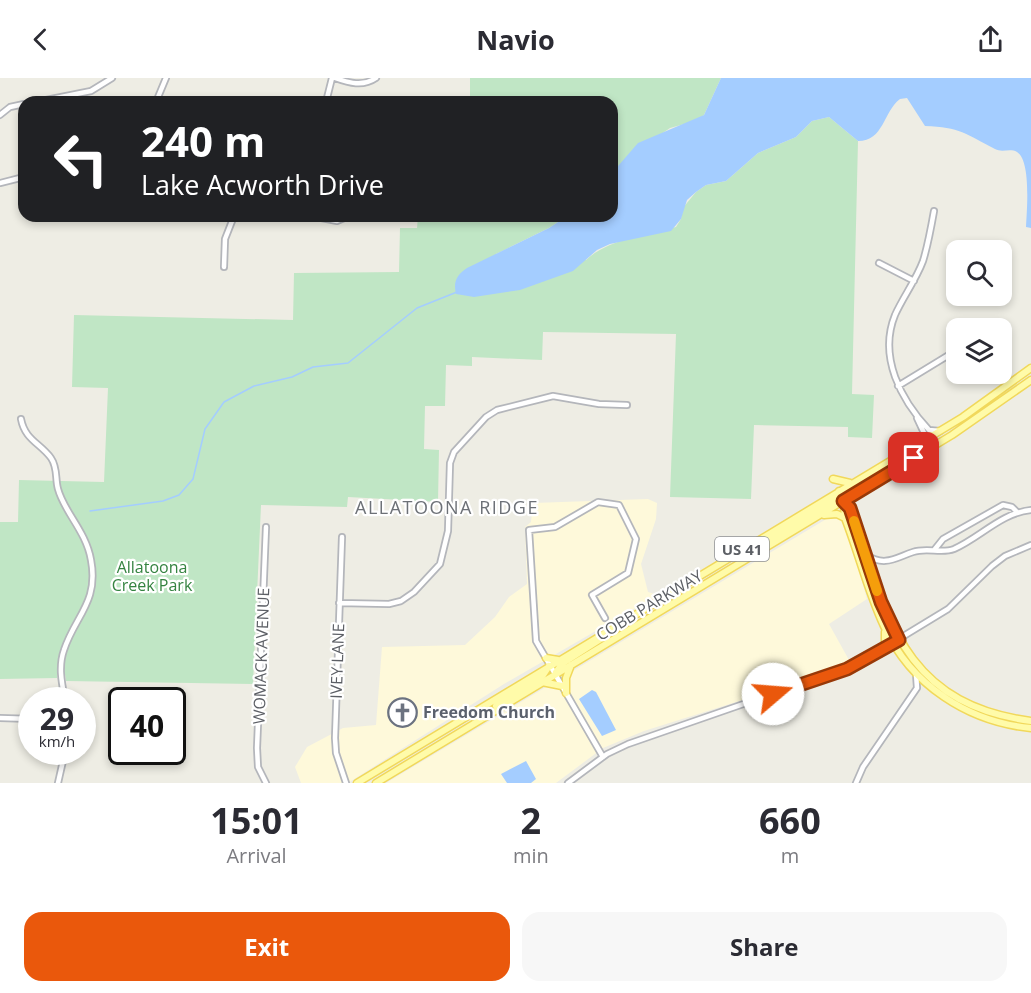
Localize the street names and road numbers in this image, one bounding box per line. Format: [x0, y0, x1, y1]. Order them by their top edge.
road number: US 41 [715, 537, 769, 561]
street label: COBB PARKWAY [592, 564, 706, 645]
street label: WOMACK AVENUE [248, 587, 274, 725]
street label: IVEY LANE [325, 623, 349, 699]

